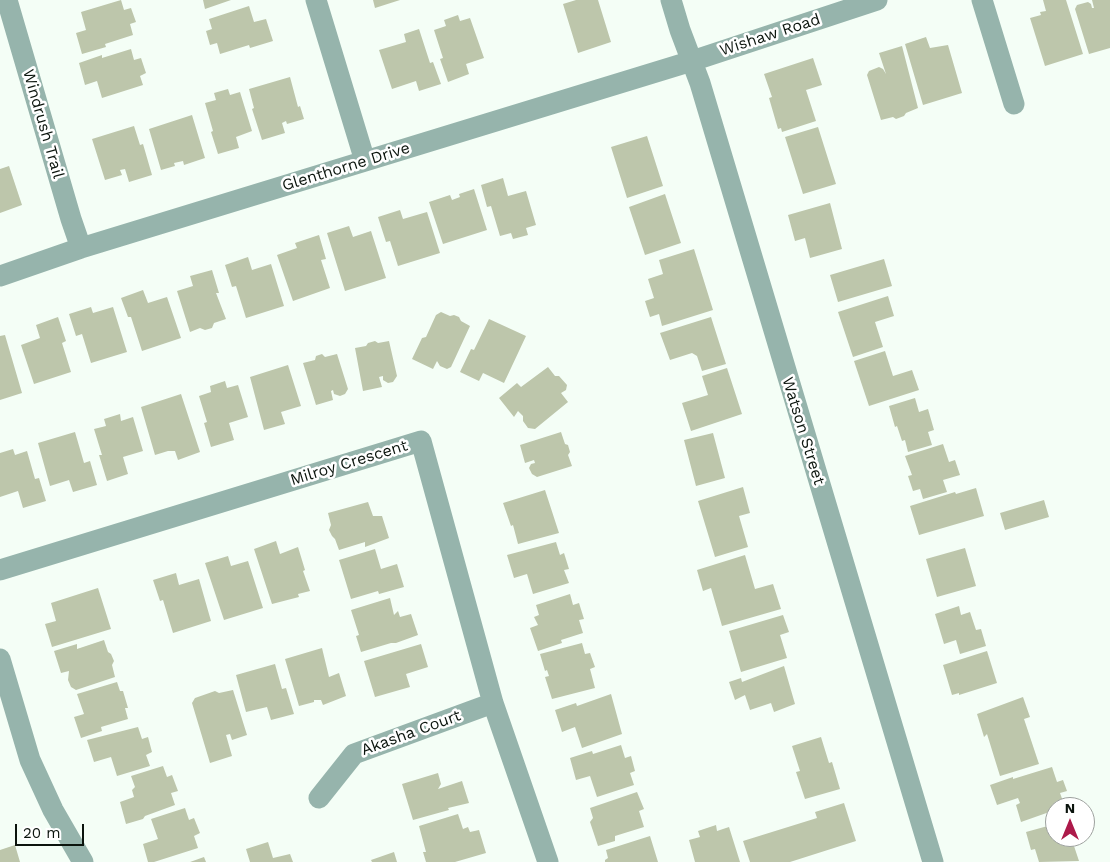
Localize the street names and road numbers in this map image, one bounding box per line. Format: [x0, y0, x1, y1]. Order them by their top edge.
street label: Wishaw Road [717, 10, 823, 60]
street label: Windrush Trail [18, 67, 68, 181]
street label: Glenthorne Drive [280, 138, 412, 196]
street label: Watson Street [777, 375, 829, 487]
street label: Milroy Crescent [288, 436, 410, 490]
street label: Akasha Court [359, 706, 463, 760]

